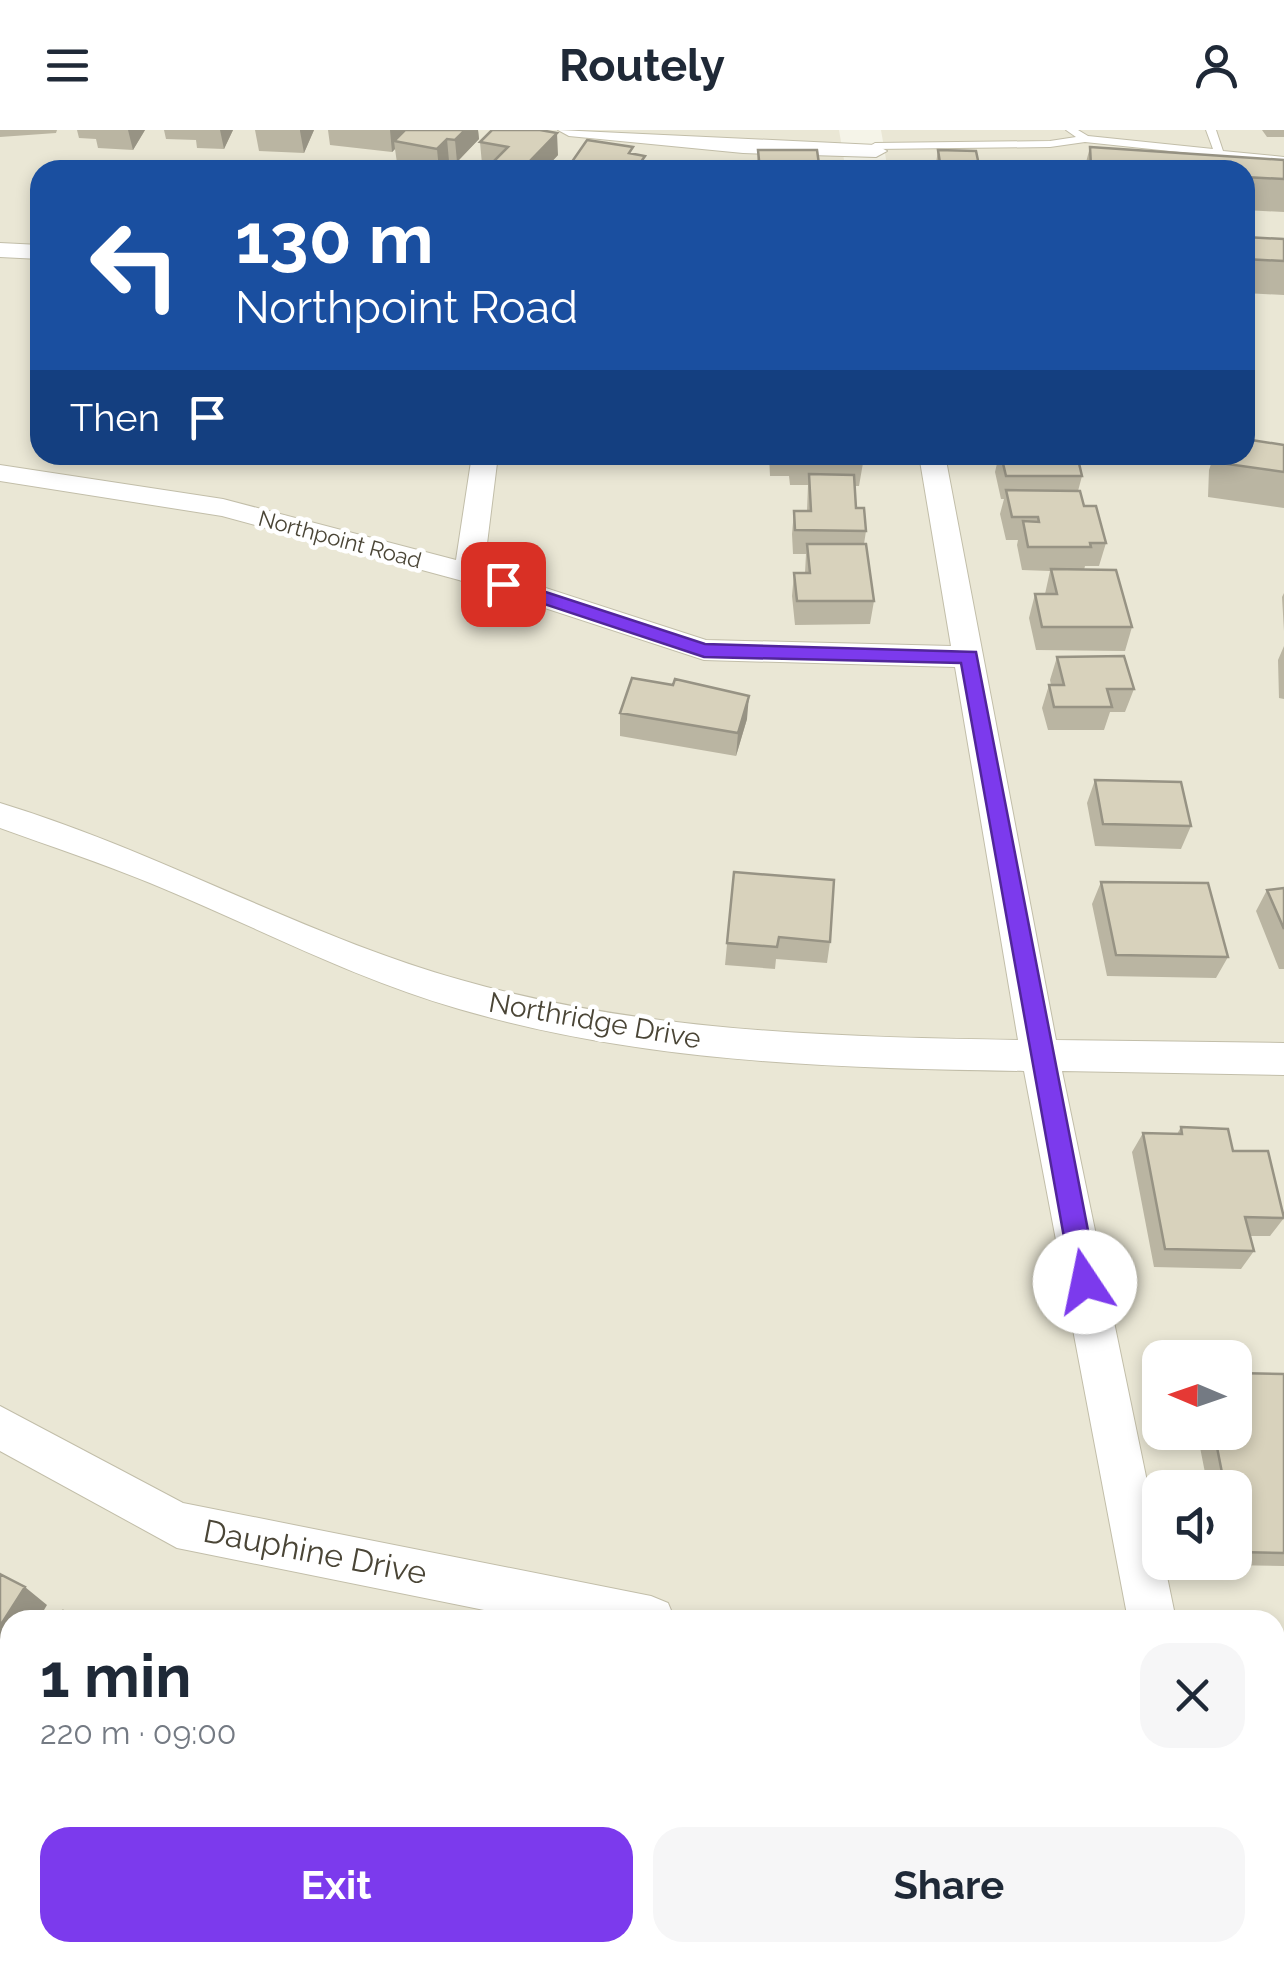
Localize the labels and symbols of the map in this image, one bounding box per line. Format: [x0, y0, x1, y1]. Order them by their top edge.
street label: Northpoint Road [256, 505, 424, 573]
pin [461, 542, 546, 627]
street label: Northridge Drive [486, 986, 703, 1055]
position arrow [1033, 1230, 1137, 1334]
north arrow [1142, 1340, 1252, 1450]
street label: Dauphine Drive [200, 1512, 430, 1591]

